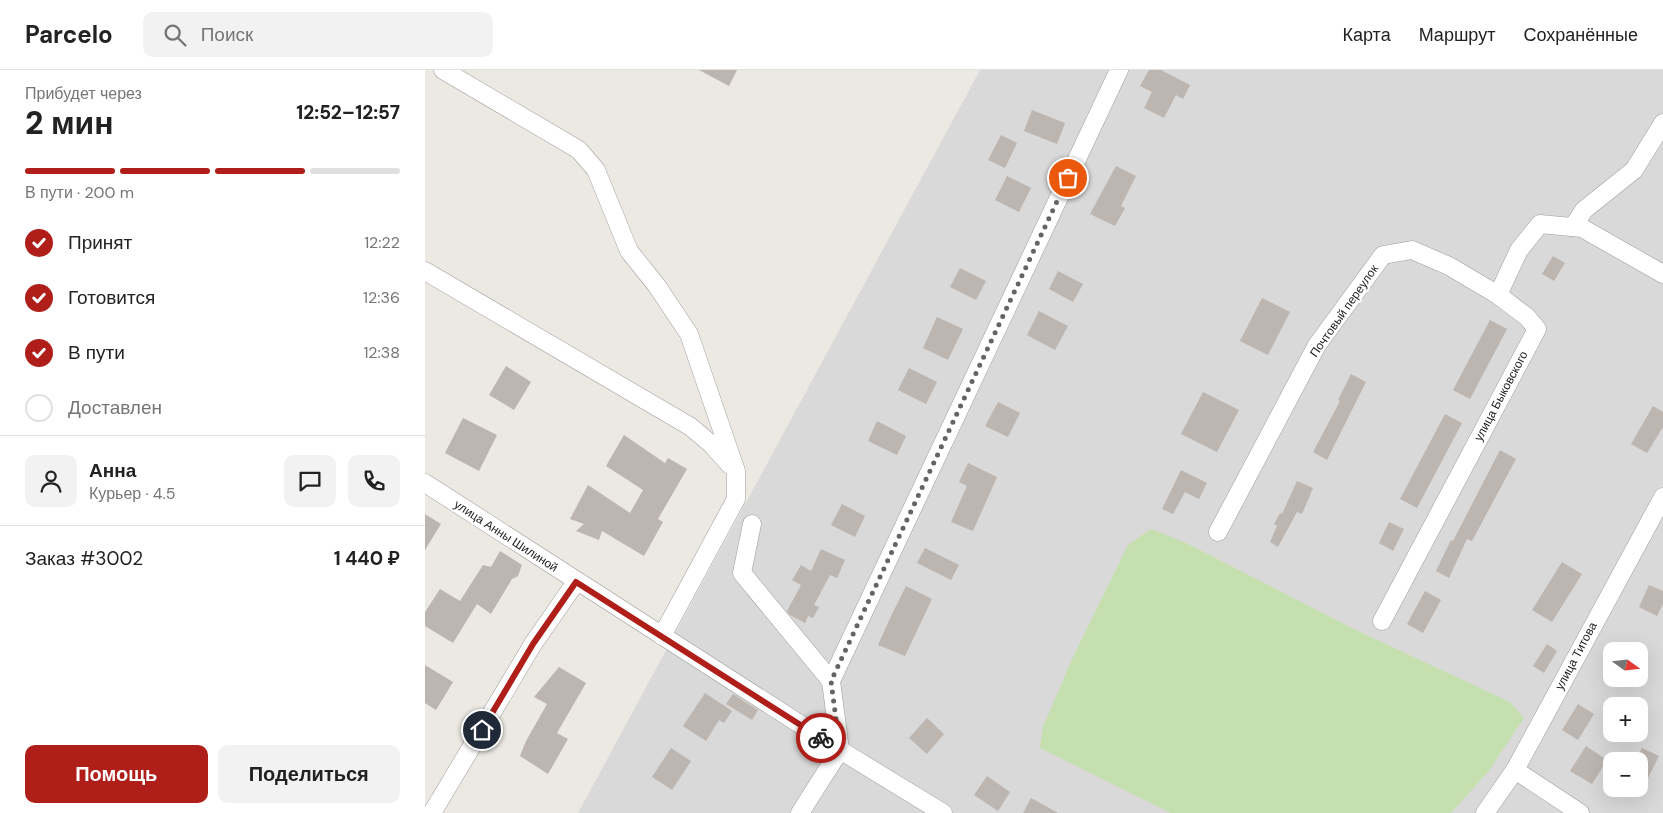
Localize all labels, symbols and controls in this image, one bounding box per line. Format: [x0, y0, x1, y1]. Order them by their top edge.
search box [143, 12, 493, 57]
text: Parcelo [25, 19, 113, 50]
icon: search [161, 21, 189, 49]
text: Поиск [201, 22, 253, 47]
text: Карта [1343, 23, 1391, 47]
text: Маршрут [1419, 23, 1495, 47]
text: Сохранённые [1523, 23, 1638, 47]
text: Прибудет через [25, 83, 142, 104]
text: 12:52–12:57 [296, 100, 400, 125]
text: 2 мин [25, 102, 114, 144]
pin [1047, 157, 1089, 199]
icon: bag [1054, 164, 1082, 192]
text: В пути · 200 m [25, 182, 134, 203]
icon: check [25, 229, 53, 257]
text: Принят [68, 230, 132, 255]
text: 12:22 [364, 232, 400, 253]
street label: Почтовый переулок [1306, 261, 1382, 360]
icon: check [25, 284, 53, 312]
text: Готовится [68, 285, 155, 310]
text: 12:36 [363, 287, 400, 308]
icon: check [25, 339, 53, 367]
text: В пути [68, 340, 125, 365]
text: 12:38 [363, 342, 400, 363]
street label: улица Быковского [1471, 348, 1532, 444]
text: Доставлен [68, 395, 162, 420]
button: person [25, 455, 77, 507]
button: chat [284, 455, 336, 507]
button: phone [348, 455, 400, 507]
text: Анна [89, 458, 136, 483]
text: Курьер · 4.5 [89, 483, 176, 504]
street label: улица Анны Шилиной [451, 496, 561, 576]
text: Заказ #3002 [25, 546, 143, 571]
text: 1 440 ₽ [334, 546, 400, 571]
street label: улица Титова [1551, 619, 1601, 693]
north arrow [1603, 642, 1647, 688]
map controls [1603, 642, 1648, 797]
button: + [1603, 697, 1648, 742]
pin [461, 709, 503, 751]
courier [796, 713, 846, 763]
icon: home [468, 716, 496, 744]
icon: bike [807, 724, 835, 752]
button: Помощь [25, 745, 208, 803]
button: Поделиться [218, 745, 400, 803]
button: − [1603, 752, 1648, 797]

